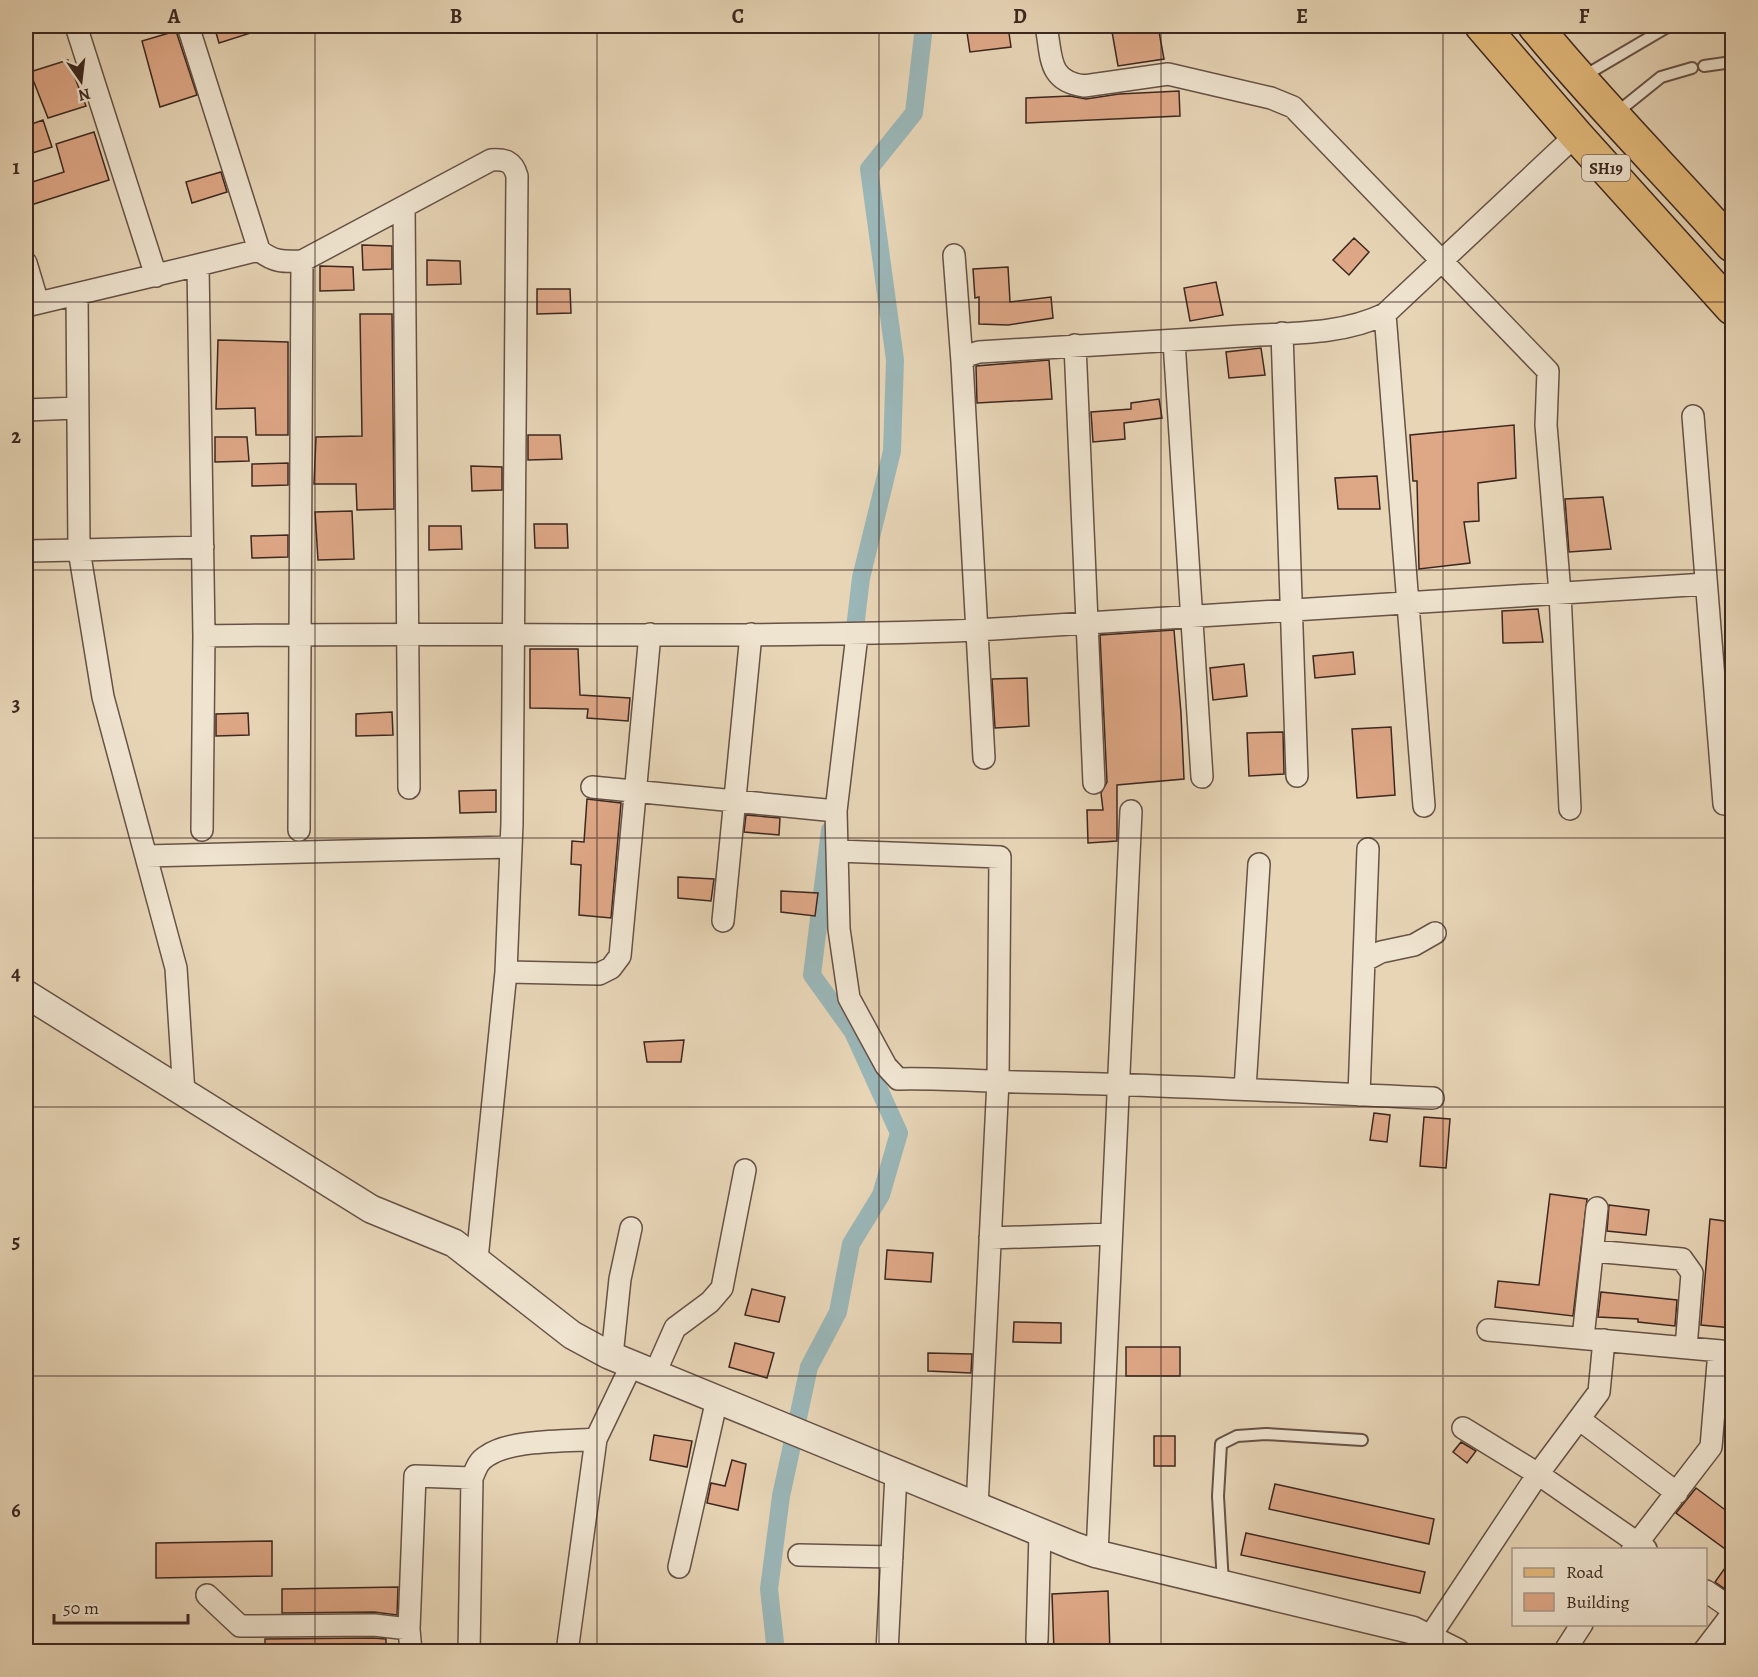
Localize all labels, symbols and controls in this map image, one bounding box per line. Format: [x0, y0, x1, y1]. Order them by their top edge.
text: A [167, 3, 181, 30]
text: B [450, 3, 462, 30]
text: C [732, 3, 744, 30]
text: D [1013, 3, 1027, 30]
text: E [1296, 3, 1308, 30]
text: F [1579, 3, 1590, 30]
north arrow [51, 51, 111, 111]
text: N [76, 83, 93, 107]
text: 1 [12, 154, 20, 181]
road number: SH19 [1582, 155, 1630, 181]
text: 2 [11, 423, 21, 450]
text: 3 [12, 691, 20, 718]
text: 4 [11, 960, 21, 987]
text: 5 [12, 1228, 20, 1255]
text: 6 [11, 1497, 21, 1524]
legend [1512, 1548, 1707, 1626]
text: Road [1566, 1560, 1604, 1584]
scale bar [54, 1587, 188, 1625]
text: Building [1566, 1590, 1630, 1614]
text: 50 m [63, 1596, 99, 1620]

